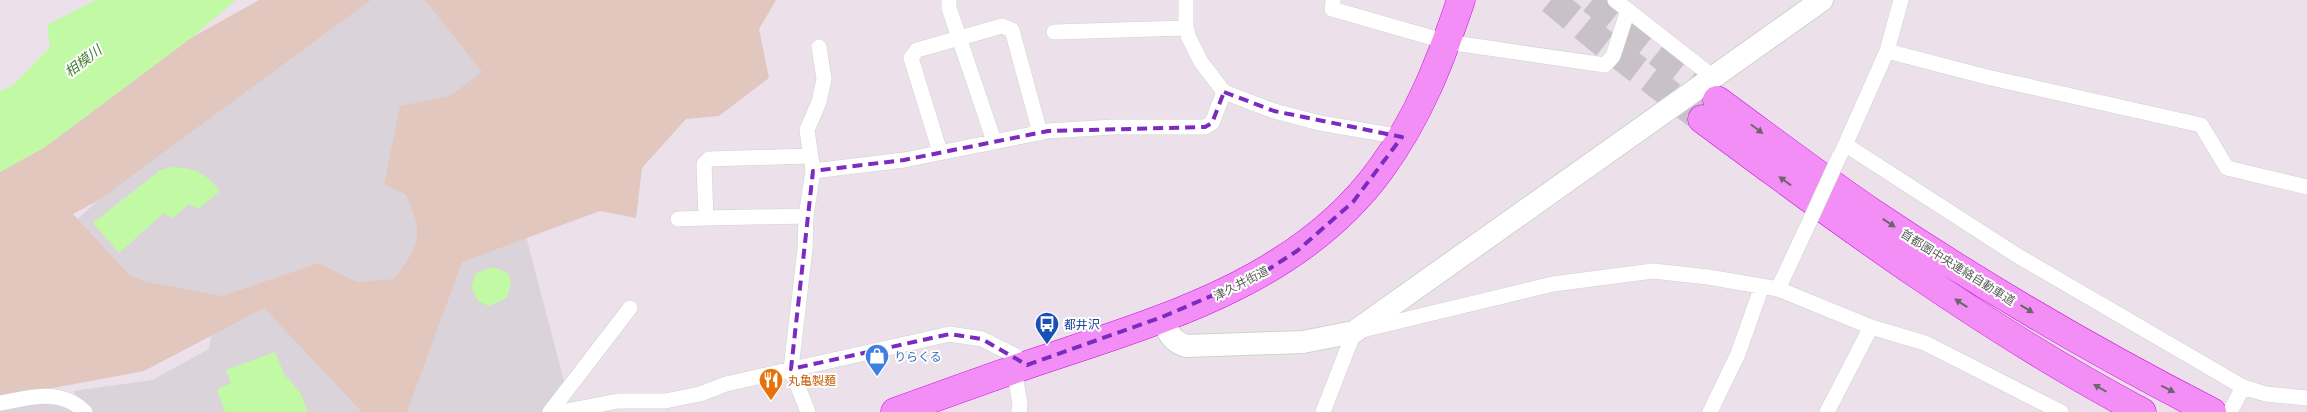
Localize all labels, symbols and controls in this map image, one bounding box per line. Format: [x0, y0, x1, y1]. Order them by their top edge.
water label: 相模川 [60, 39, 107, 82]
one-way arrow [1750, 124, 1764, 134]
one-way arrow [1779, 175, 1792, 186]
one-way arrow [1882, 218, 1896, 228]
street label: 首都圏中央連絡自動車道 [1898, 225, 2018, 309]
street label: 津久井街道 [1210, 262, 1272, 304]
one-way arrow [1955, 298, 1968, 308]
one-way arrow [2020, 305, 2033, 314]
bus stop icon: 都井沢 [1034, 311, 1060, 345]
place label: 都井沢 [1064, 316, 1100, 333]
shop icon: りらくる [864, 343, 890, 377]
place label: りらくる [894, 348, 942, 365]
restaurant icon: 丸亀製麺 [758, 367, 784, 401]
place label: 丸亀製麺 [788, 372, 836, 389]
one-way arrow [2093, 384, 2106, 393]
one-way arrow [2161, 385, 2175, 393]

